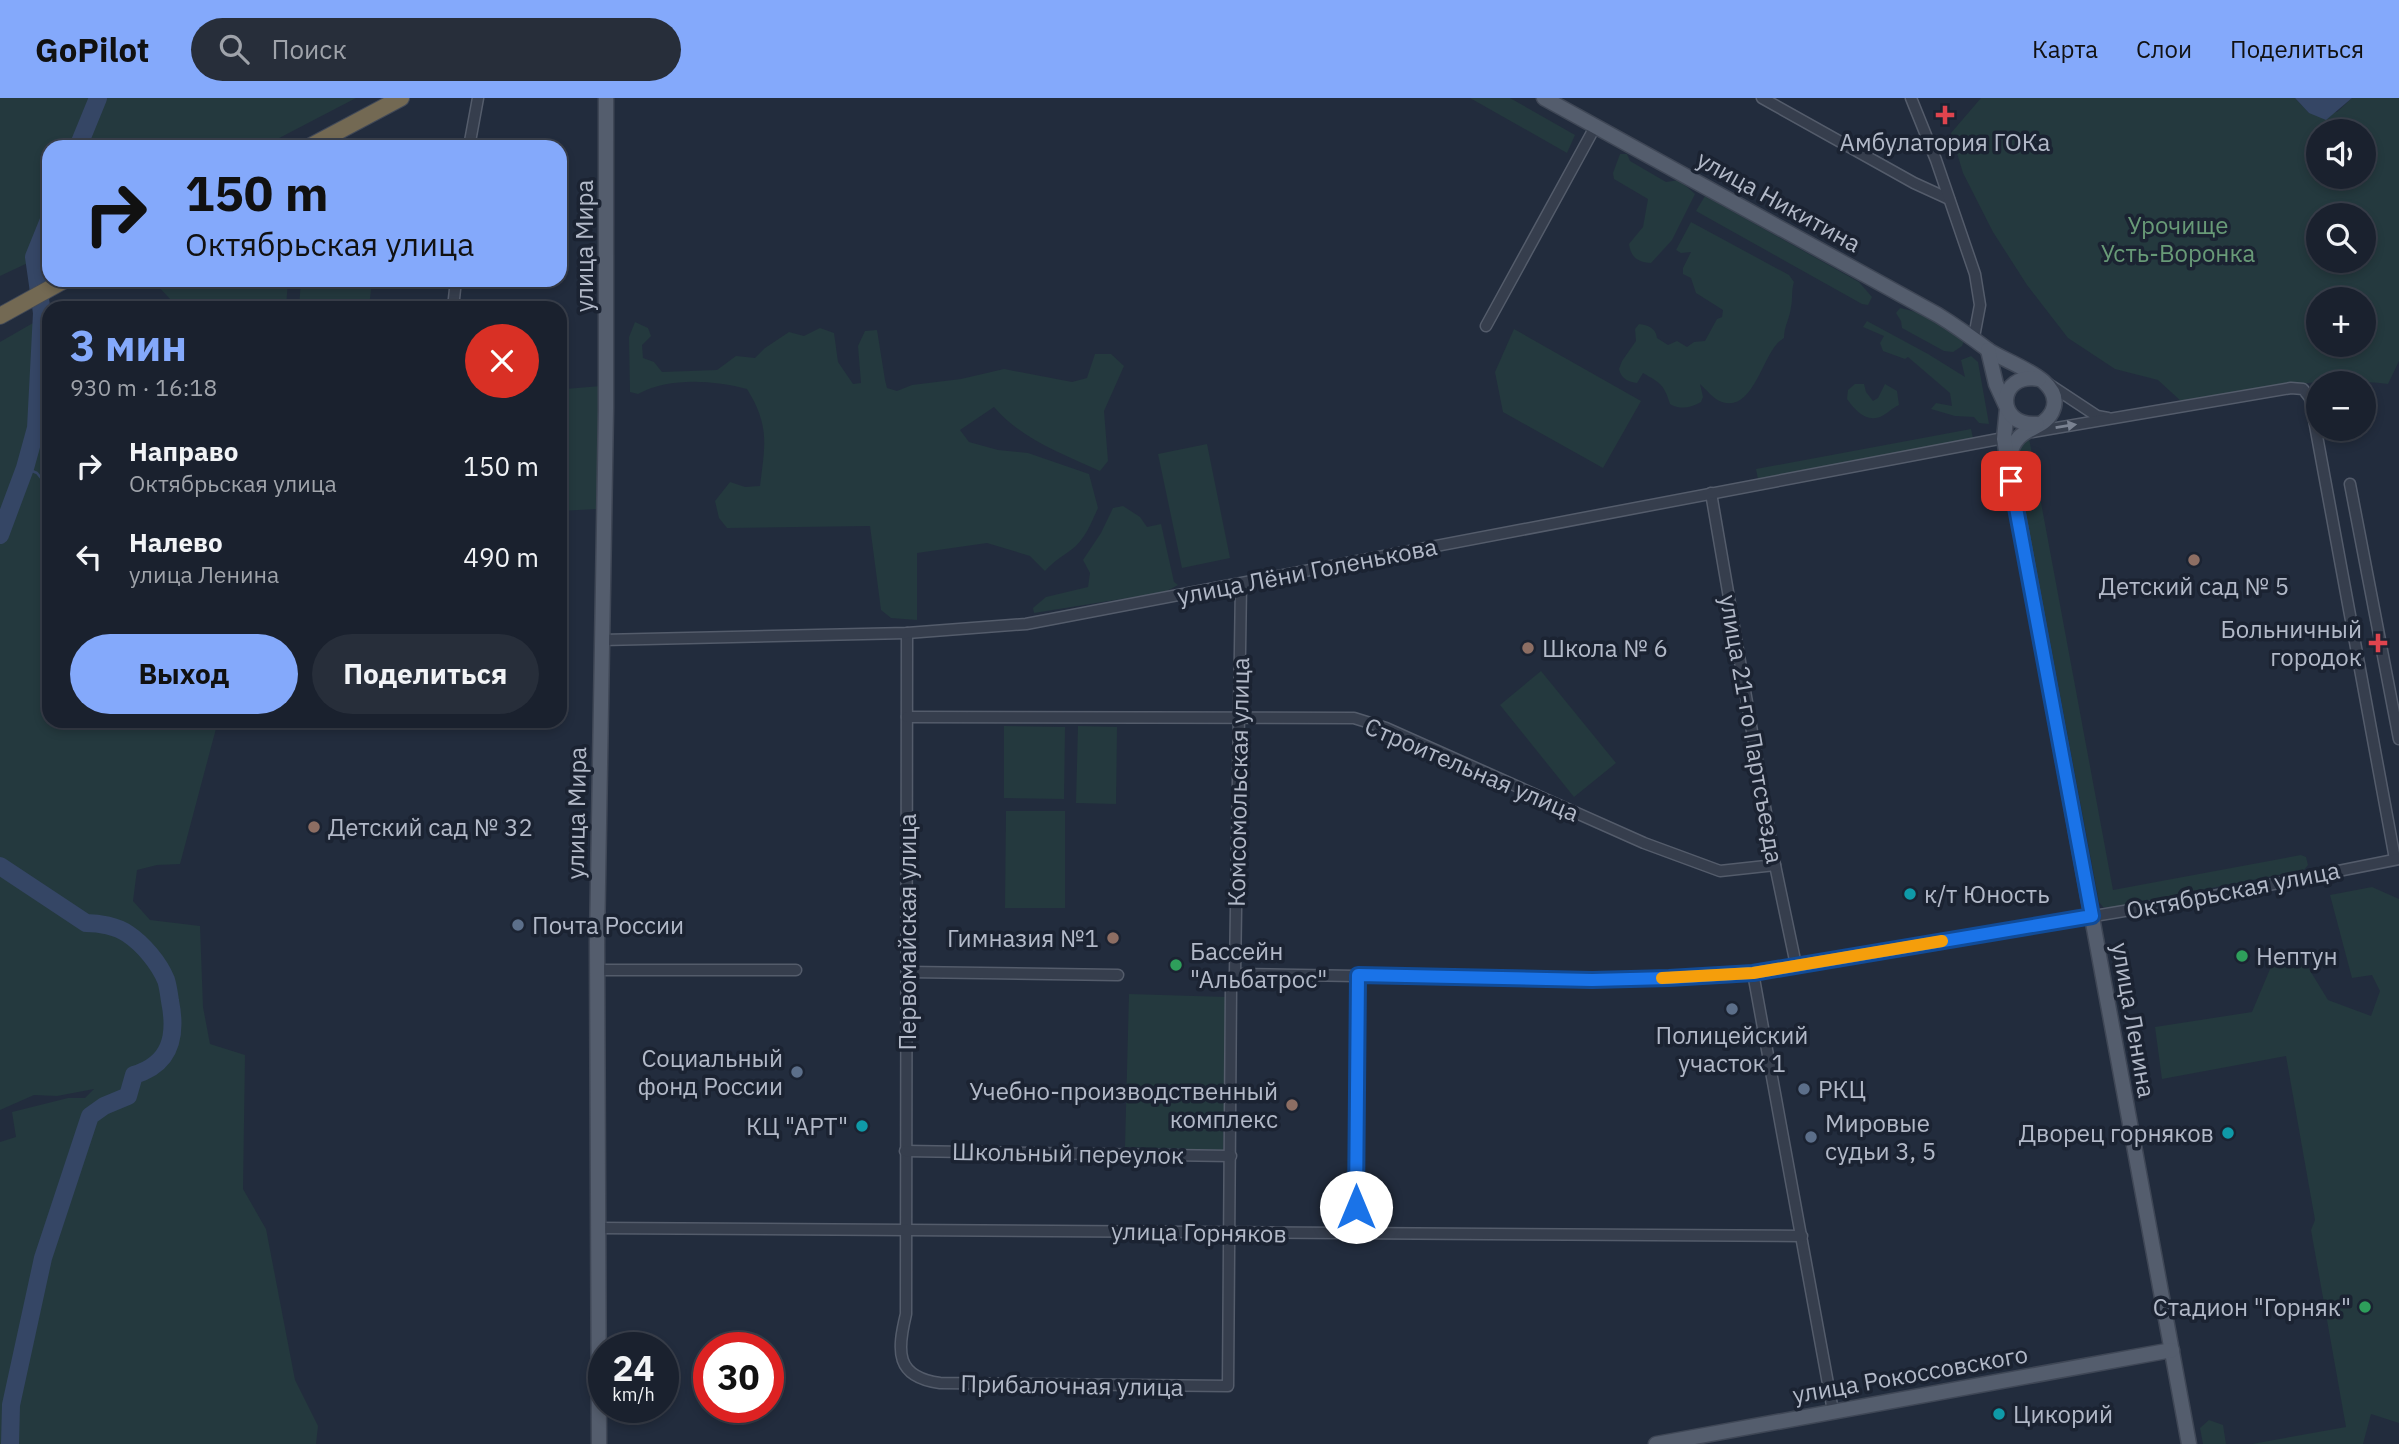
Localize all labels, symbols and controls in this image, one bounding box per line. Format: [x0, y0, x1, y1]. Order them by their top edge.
search box [191, 18, 681, 81]
text: GoPilot [35, 28, 149, 71]
icon: search [215, 30, 253, 68]
text: Поиск [271, 32, 347, 66]
text: Карта [2032, 33, 2098, 65]
text: Слои [2136, 33, 2192, 65]
text: Поделиться [2230, 33, 2364, 65]
marker: Амбулатория ГОКа [1935, 105, 1955, 125]
map controls [2306, 119, 2376, 441]
button: sound [2306, 119, 2376, 189]
place label: Амбулатория ГОКа [1840, 126, 2051, 158]
street label: улица Никитина [1691, 143, 1867, 259]
text: 150 m [185, 161, 329, 224]
icon: right [70, 168, 161, 259]
street label: улица Мира [568, 180, 600, 312]
button: search [2306, 203, 2376, 273]
park label: Урочище Усть-Воронка [2101, 209, 2255, 269]
text: Октябрьская улица [185, 223, 474, 265]
button: + [2306, 287, 2376, 357]
text: 3 мин [70, 318, 187, 373]
button: close [465, 324, 539, 398]
button: − [2306, 371, 2376, 441]
text: 930 m · 16:18 [70, 372, 217, 402]
one-way arrow [2055, 420, 2077, 431]
text: Направо [129, 434, 238, 468]
icon: right [70, 447, 108, 485]
text: 150 m [463, 449, 539, 483]
pin [1981, 451, 2041, 511]
icon: arrive [1992, 462, 2030, 500]
text: Октябрьская улица [129, 468, 337, 498]
text: Налево [129, 525, 223, 559]
street label: улица Лёни Голенькова [1174, 530, 1440, 612]
icon: left [70, 538, 108, 576]
text: 490 m [463, 540, 539, 574]
marker: Детский сад № 5 [2186, 552, 2202, 568]
text: улица Ленина [129, 559, 279, 589]
place label: Детский сад № 5 [2099, 570, 2289, 602]
street label: улица 21-го Партсъезда [1713, 592, 1791, 866]
place label: Больничный городок [2221, 613, 2362, 673]
place label: Школа № 6 [1542, 632, 1668, 664]
marker: Больничный городок [2368, 633, 2388, 653]
button: Выход [70, 634, 298, 714]
button: Поделиться [312, 634, 539, 714]
marker: Школа № 6 [1520, 640, 1536, 656]
street label: Комсомольская улица [1220, 657, 1256, 907]
street label: Строительная улица [1360, 709, 1584, 829]
street label: улица Мира [559, 746, 593, 880]
place label: Детский сад № 32 [328, 811, 533, 843]
street label: Первомайская улица [891, 813, 923, 1051]
marker: Детский сад № 32 [306, 819, 322, 835]
street label: Октябрьская улица [2123, 854, 2343, 926]
place label: к/т Юность [1924, 878, 2050, 910]
marker: к/т Юность [1902, 886, 1918, 902]
place label: Почта России [532, 909, 684, 941]
marker: Почта России [510, 917, 526, 933]
place label: Гимназия №1 [947, 922, 1099, 954]
marker: Гимназия №1 [1105, 930, 1121, 946]
place label: Бассейн "Альбатрос" [1190, 935, 1327, 995]
street label: улица Ленина [2105, 940, 2163, 1100]
place label: Нептун [2256, 940, 2338, 972]
marker: Нептун [2234, 948, 2250, 964]
marker: Бассейн "Альбатрос" [1168, 957, 1184, 973]
marker: Полицейский участок 1 [1724, 1001, 1740, 1017]
place label: Полицейский участок 1 [1656, 1019, 1808, 1079]
place label: Социальный фонд России [638, 1042, 783, 1102]
marker: Социальный фонд России [789, 1064, 805, 1080]
place label: РКЦ [1818, 1073, 1866, 1105]
place label: Учебно-производственный комплекс [969, 1075, 1278, 1135]
marker: РКЦ [1796, 1081, 1812, 1097]
marker: Учебно-производственный комплекс [1284, 1097, 1300, 1113]
place label: Мировые судьи 3, 5 [1825, 1107, 1936, 1167]
place label: КЦ "АРТ" [746, 1110, 848, 1142]
place label: Дворец горняков [2019, 1117, 2214, 1149]
marker: КЦ "АРТ" [854, 1118, 870, 1134]
marker: Дворец горняков [2220, 1125, 2236, 1141]
marker: Мировые судьи 3, 5 [1803, 1129, 1819, 1145]
street label: Школьный переулок [952, 1135, 1184, 1171]
position arrow [1319, 1170, 1393, 1244]
street label: улица Горняков [1111, 1214, 1287, 1250]
place label: Стадион "Горняк" [2153, 1291, 2351, 1323]
marker: Стадион "Горняк" [2357, 1299, 2373, 1315]
speed limit sign: 30 [693, 1332, 784, 1423]
street label: улица Рокоссовского [1790, 1338, 2030, 1410]
text: 24 [612, 1345, 655, 1391]
street label: Прибалочная улица [960, 1367, 1184, 1403]
text: km/h [612, 1383, 655, 1406]
place label: Цикорий [2013, 1398, 2113, 1430]
marker: Цикорий [1991, 1406, 2007, 1422]

